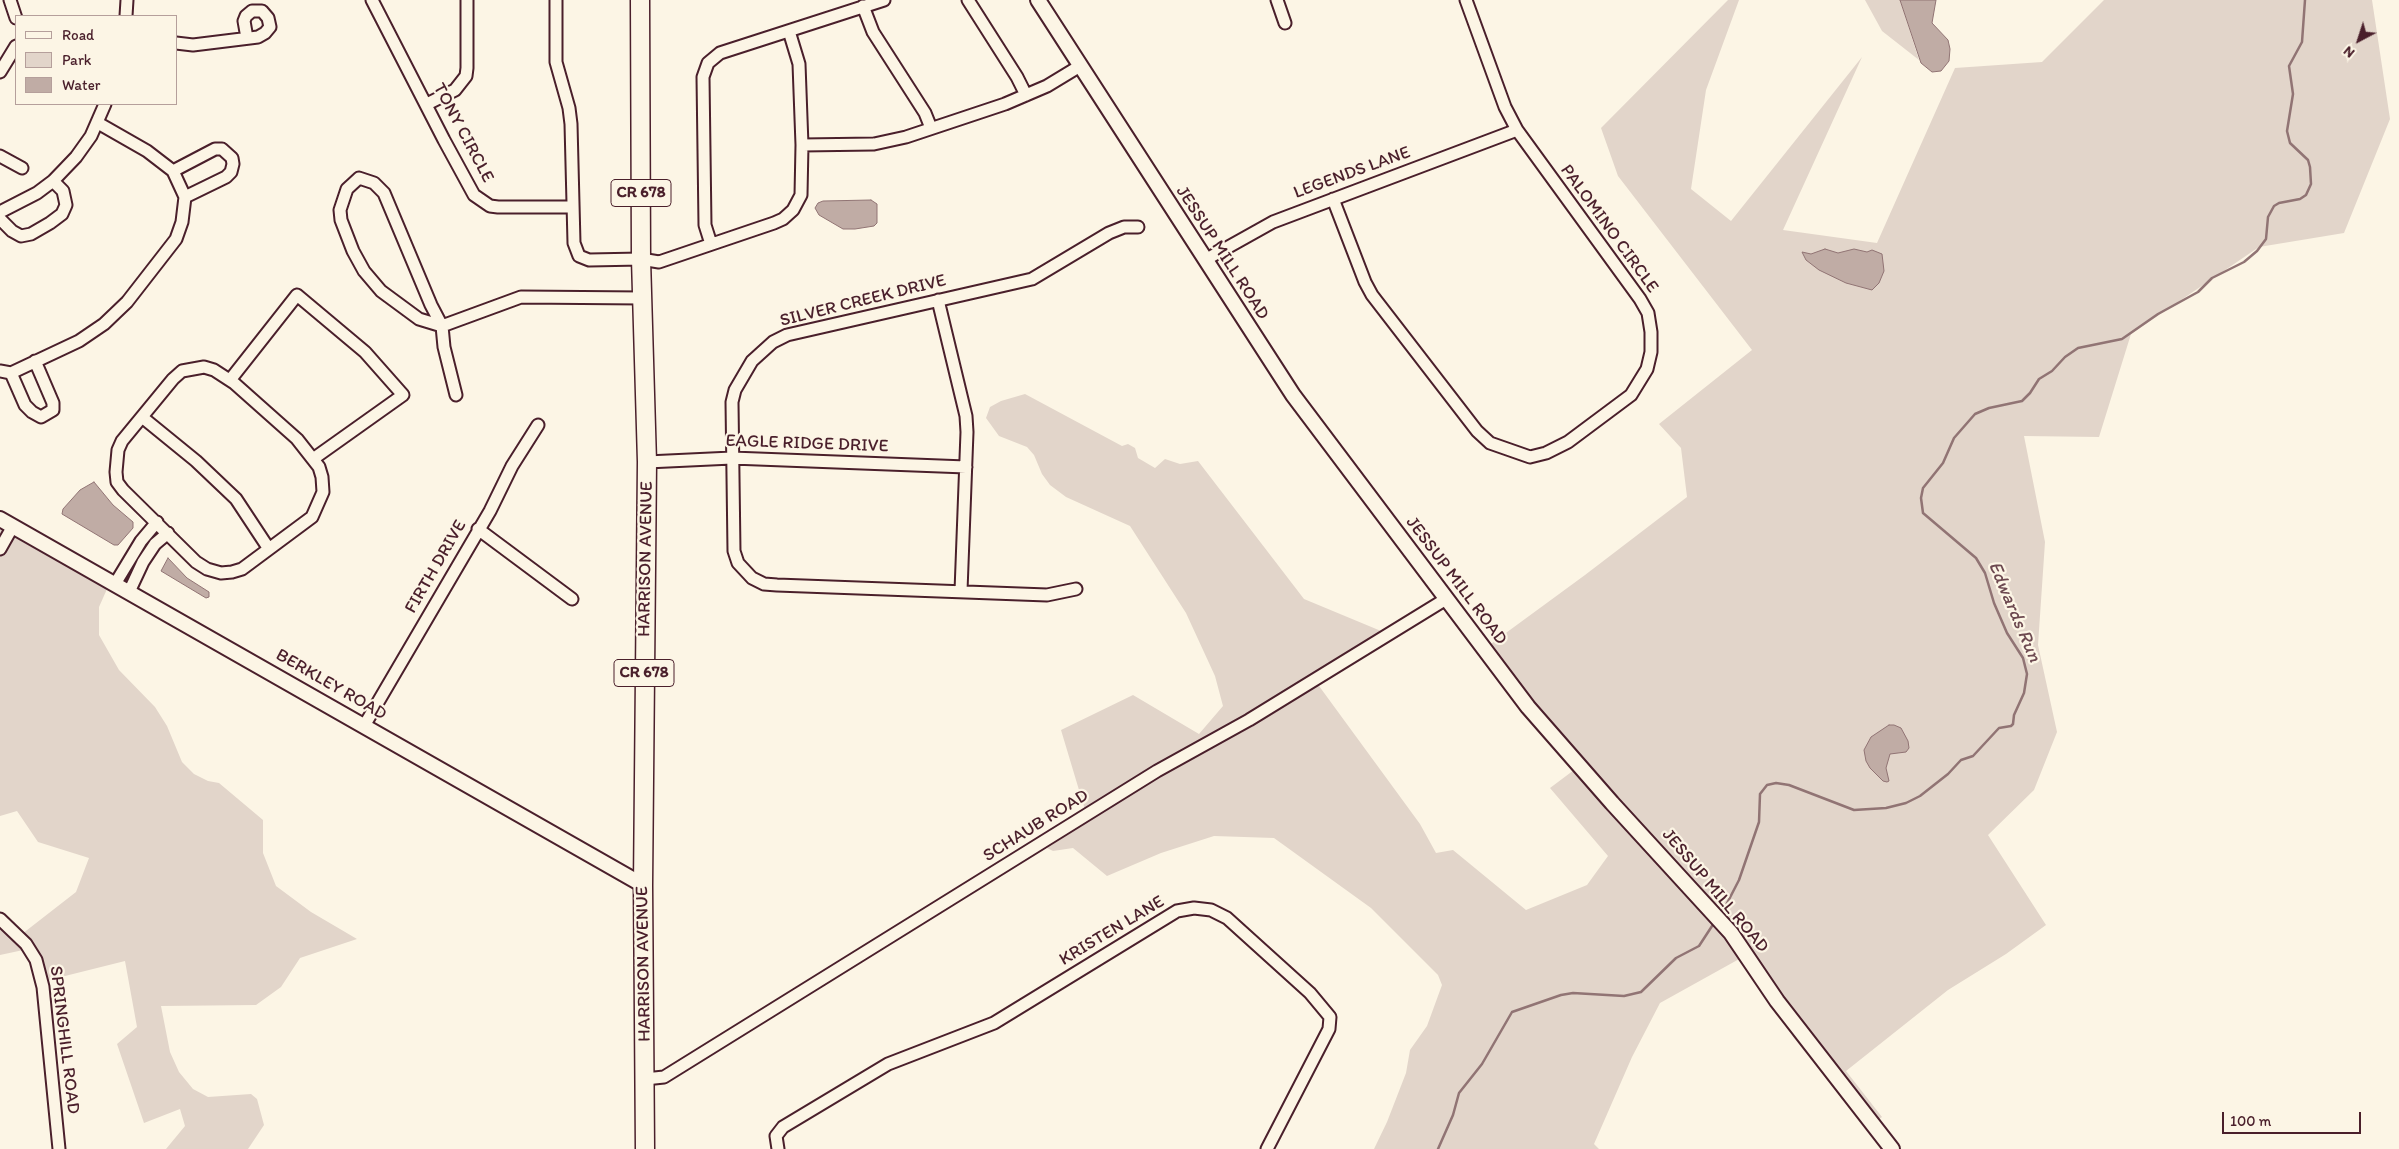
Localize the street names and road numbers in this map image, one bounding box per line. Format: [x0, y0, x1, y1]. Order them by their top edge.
street label: TONY CIRCLE [428, 80, 498, 186]
street label: LEGENDS LANE [1291, 142, 1413, 204]
street label: PALOMINO CIRCLE [1555, 161, 1663, 297]
road number: CR 678 [611, 180, 671, 207]
street label: JESSUP MILL ROAD [1171, 182, 1273, 324]
street label: SILVER CREEK DRIVE [778, 270, 948, 332]
street label: EAGLE RIDGE DRIVE [725, 430, 889, 458]
street label: HARRISON AVENUE [634, 481, 658, 637]
street label: JESSUP MILL ROAD [1401, 513, 1511, 649]
street label: FIRTH DRIVE [401, 516, 471, 618]
street label: BERKLEY ROAD [272, 645, 390, 725]
road number: CR 678 [614, 660, 674, 686]
street label: SCHAUB ROAD [979, 785, 1093, 867]
street label: JESSUP MILL ROAD [1657, 825, 1773, 957]
street label: HARRISON AVENUE [632, 886, 656, 1042]
street label: KRISTEN LANE [1056, 891, 1168, 971]
street label: SPRINGHILL ROAD [44, 965, 84, 1115]

